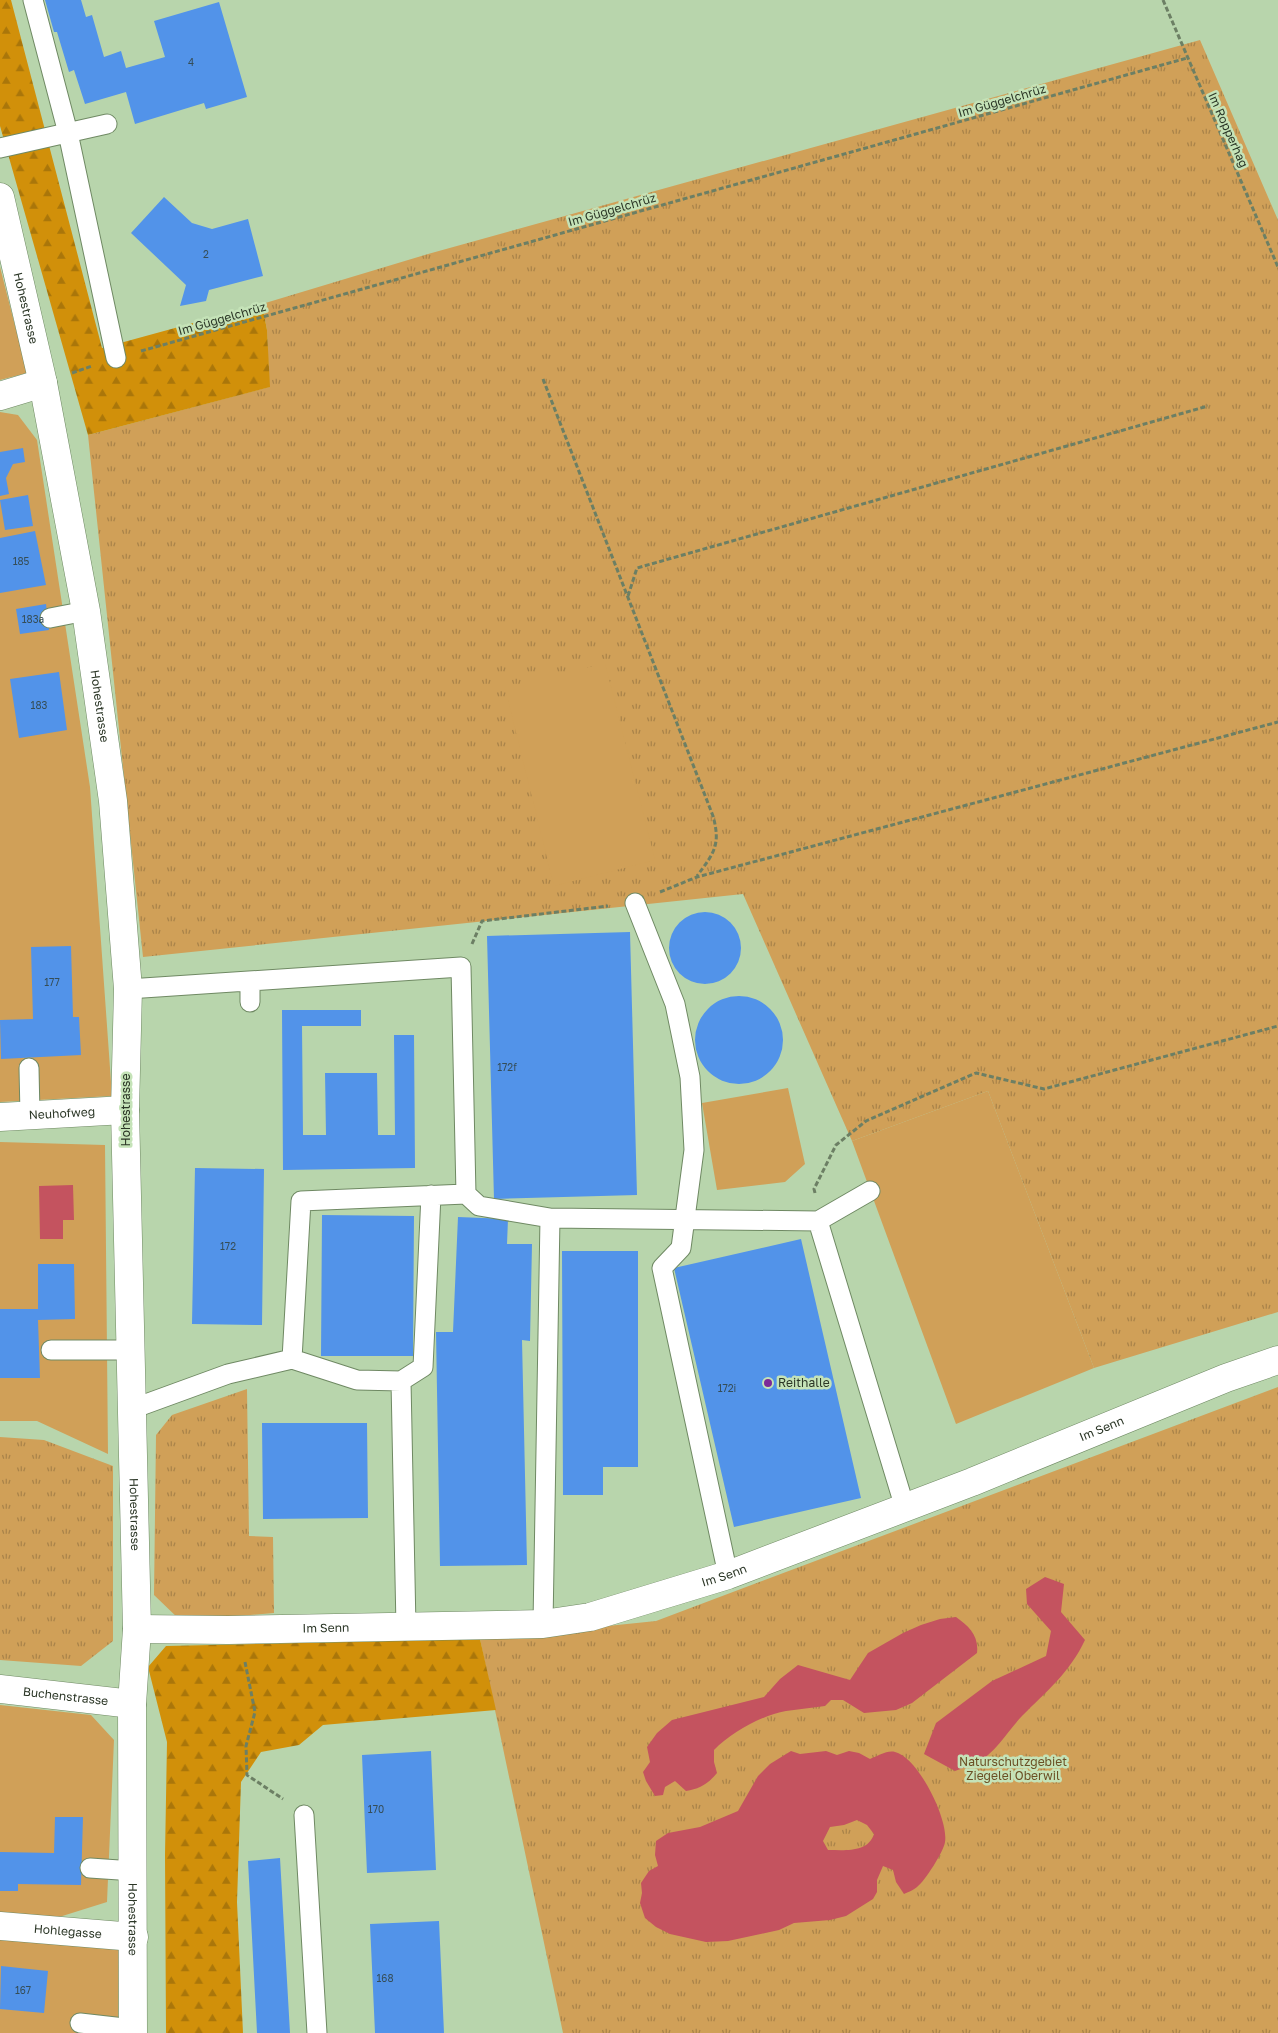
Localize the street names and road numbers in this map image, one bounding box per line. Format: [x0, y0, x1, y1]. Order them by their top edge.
street label: Im Güggelchrüz [956, 81, 1047, 120]
street label: Im Ropperhag [1205, 90, 1252, 170]
street label: Im Güggelchrüz [566, 190, 657, 229]
street label: Hohestrasse [11, 271, 42, 345]
street label: Im Güggelchrüz [176, 299, 267, 338]
street label: Hohestrasse [87, 669, 113, 743]
street label: Hohestrasse [118, 1074, 133, 1146]
street label: Neuhofweg [28, 1104, 95, 1122]
street label: Im Senn [1077, 1413, 1126, 1444]
street label: Hohestrasse [127, 1478, 143, 1551]
street label: Im Senn [700, 1561, 749, 1590]
street label: Im Senn [302, 1620, 350, 1636]
street label: Buchenstrasse [22, 1684, 109, 1708]
street label: Hohestrasse [126, 1883, 141, 1956]
street label: Hohlegasse [33, 1921, 102, 1941]

